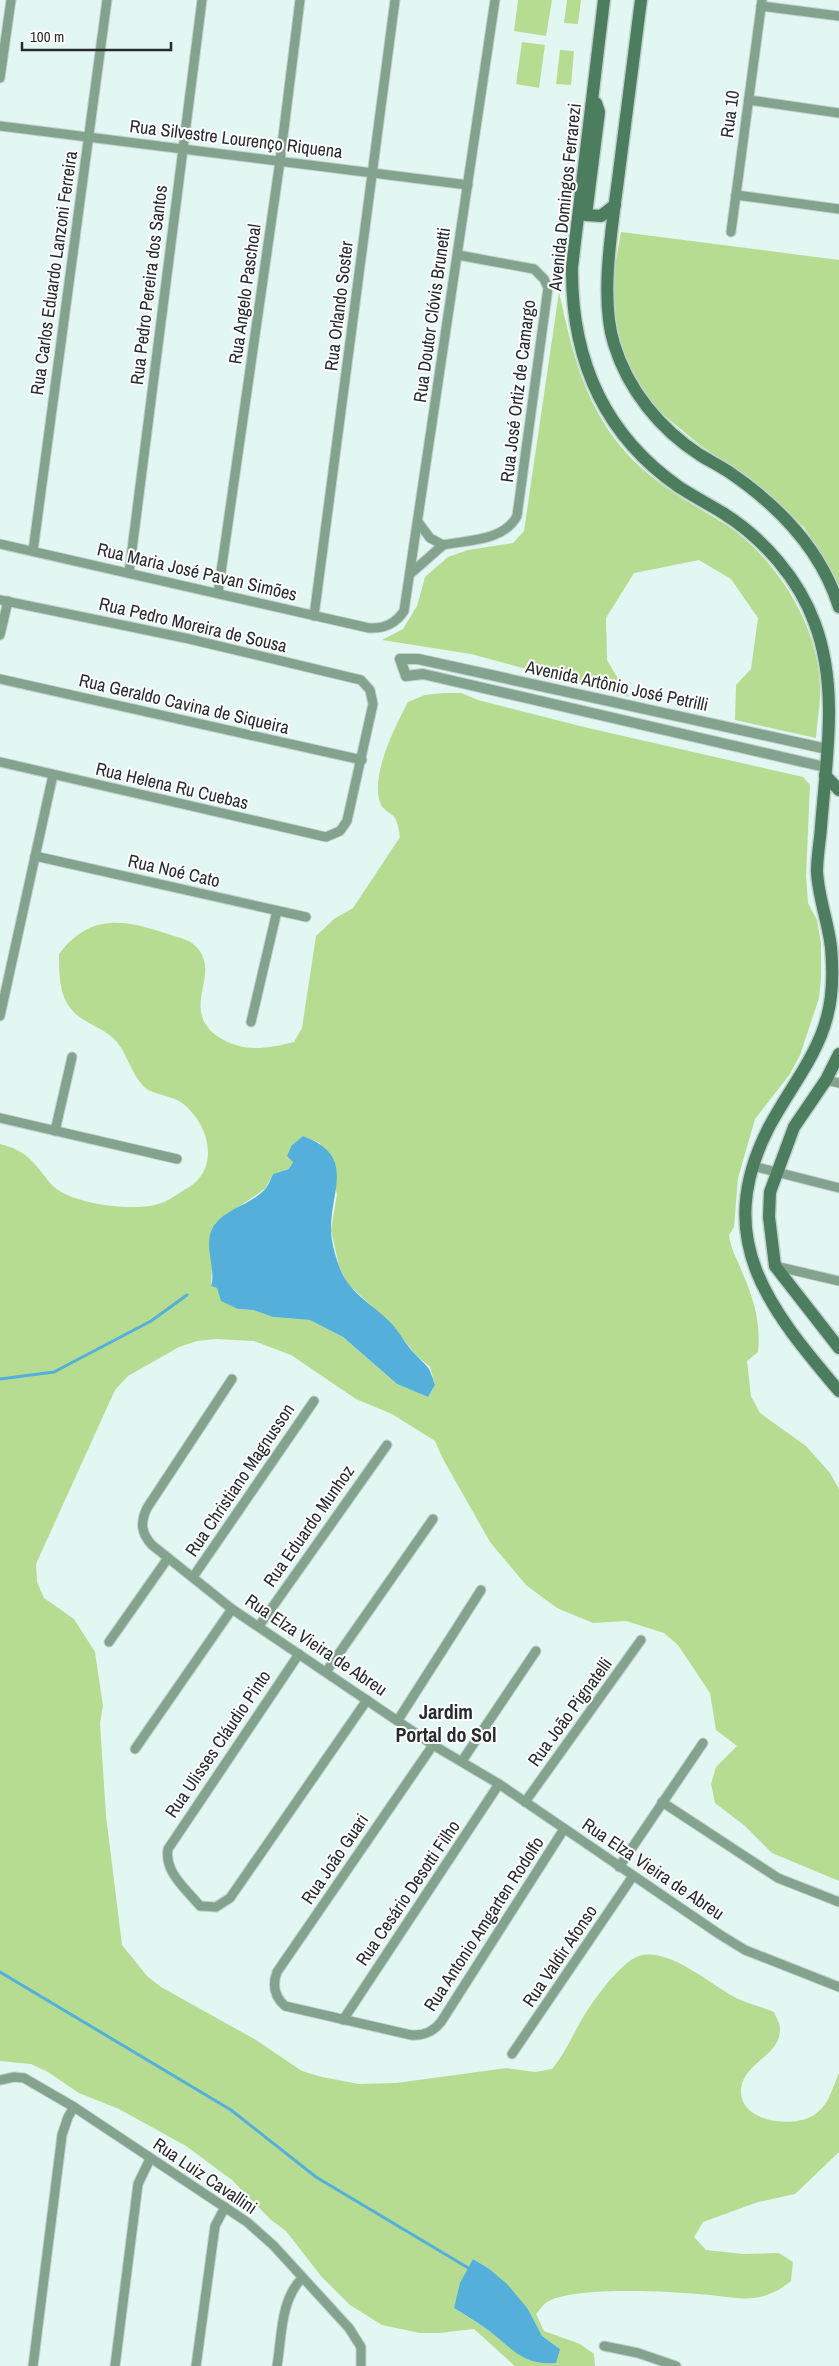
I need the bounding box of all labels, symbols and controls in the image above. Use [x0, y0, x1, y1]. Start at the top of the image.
scale bar [22, 20, 171, 52]
text: 100 m [30, 26, 64, 47]
street label: Rua 10 [714, 89, 745, 139]
street label: Avenida Domingos Ferrarezi [542, 102, 587, 293]
street label: Rua Silvestre Lourenço Riquena [128, 113, 344, 164]
street label: Rua Carlos Eduardo Lanzoni Ferreira [24, 149, 83, 397]
street label: Rua Pedro Pereira dos Santos [124, 184, 173, 386]
street label: Rua Angelo Paschoal [222, 222, 267, 366]
street label: Rua Doutor Clóvis Brunetti [407, 226, 456, 404]
street label: Rua Orlando Soster [318, 240, 359, 372]
street label: Rua José Ortiz de Camargo [494, 298, 541, 484]
street label: Rua Maria José Pavan Simões [95, 536, 299, 607]
street label: Rua Pedro Moreira de Sousa [97, 591, 289, 658]
street label: Avenida Artônio José Petrilli [523, 654, 711, 717]
street label: Rua Geraldo Cavina de Siqueira [77, 667, 292, 740]
street label: Rua Helena Ru Cuebas [93, 756, 251, 815]
street label: Rua Noé Cato [126, 848, 222, 893]
street label: Rua Christiano Magnusson [179, 1398, 300, 1561]
street label: Rua Eduardo Munhoz [257, 1460, 360, 1592]
street label: Rua Elza Vieira de Abreu [240, 1588, 392, 1701]
street label: Rua João Pignatelli [522, 1652, 618, 1771]
street label: Rua Ulisses Cláudio Pinto [159, 1665, 276, 1822]
district label: Jardim Portal do Sol [395, 1698, 497, 1748]
street label: Rua João Guari [295, 1809, 374, 1909]
street label: Rua Elza Vieira de Abreu [577, 1812, 729, 1925]
street label: Rua Cesário Desotti Filho [350, 1815, 466, 1970]
street label: Rua Antonio Amgarten Rodolfo [418, 1832, 549, 2016]
street label: Rua Valdir Afonso [516, 1900, 603, 2012]
street label: Rua Luiz Cavallini [148, 2132, 262, 2220]

